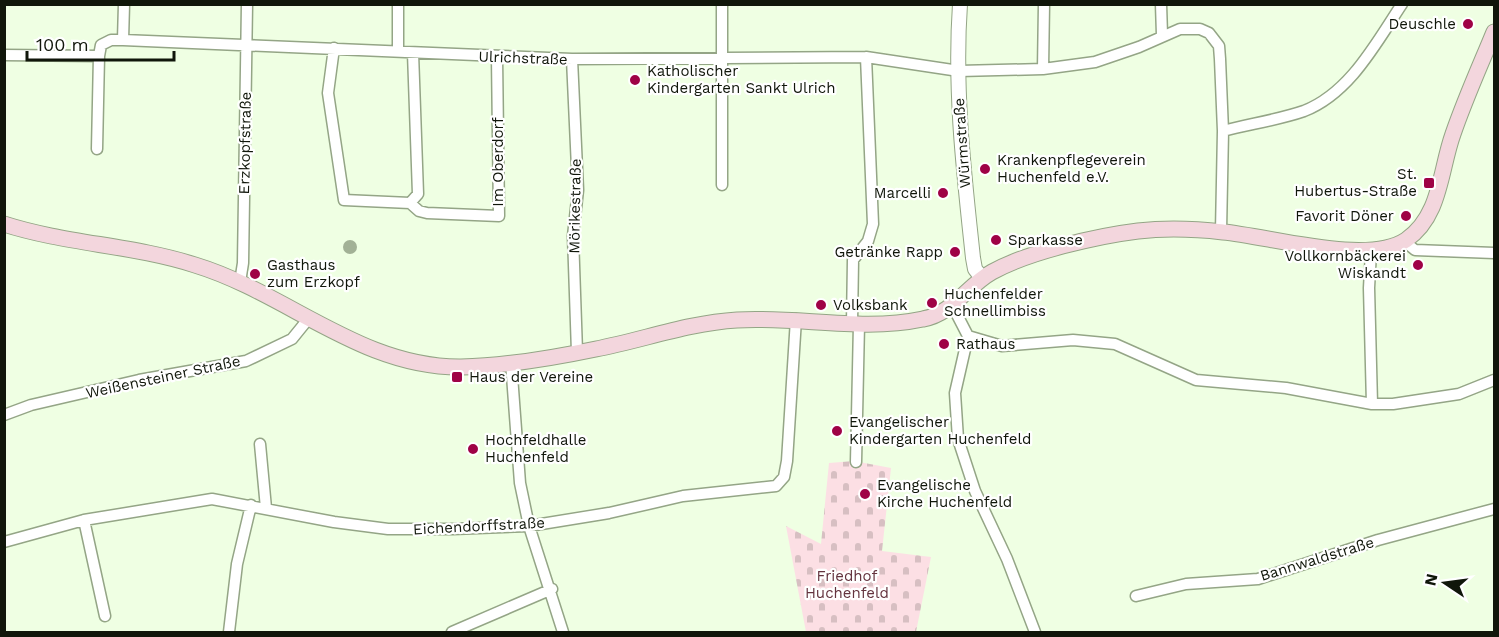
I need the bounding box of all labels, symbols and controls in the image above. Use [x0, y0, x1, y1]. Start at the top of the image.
place label: Deuschle [1388, 15, 1456, 33]
marker: Deuschle [1461, 17, 1475, 31]
scale bar [27, 24, 174, 62]
text: 100 m [36, 34, 89, 55]
street label: Ulrichstraße [478, 47, 568, 69]
place label: Katholischer Kindergarten Sankt Ulrich [647, 62, 835, 97]
marker: Katholischer Kindergarten Sankt Ulrich [628, 73, 642, 87]
street label: Erzkopfstraße [235, 92, 255, 194]
street label: Würmstraße [950, 97, 974, 189]
street label: Im Oberdorf [489, 117, 507, 207]
place label: Krankenpflegeverein Huchenfeld e.V. [997, 151, 1146, 186]
street label: Mörikestraße [565, 158, 585, 254]
marker: Krankenpflegeverein Huchenfeld e.V. [978, 162, 992, 176]
place label: St. Hubertus-Straße [1294, 165, 1417, 200]
marker: St. Hubertus-Straße [1422, 176, 1436, 190]
place label: Marcelli [874, 184, 931, 202]
marker: Marcelli [936, 186, 950, 200]
place label: Favorit Döner [1295, 207, 1394, 225]
marker: Favorit Döner [1399, 209, 1413, 223]
place label: Sparkasse [1008, 231, 1083, 249]
marker: Sparkasse [989, 233, 1003, 247]
place label: Getränke Rapp [834, 243, 943, 261]
marker: Getränke Rapp [948, 245, 962, 259]
place label: Vollkornbäckerei Wiskandt [1284, 247, 1407, 282]
place label: Gasthaus zum Erzkopf [267, 256, 360, 291]
marker: Vollkornbäckerei Wiskandt [1411, 258, 1425, 272]
marker: Gasthaus zum Erzkopf [248, 267, 262, 281]
place label: Huchenfelder Schnellimbiss [944, 285, 1046, 320]
place label: Volksbank [833, 296, 908, 314]
marker: Huchenfelder Schnellimbiss [925, 296, 939, 310]
marker: Volksbank [814, 298, 828, 312]
place label: Rathaus [956, 335, 1015, 353]
marker: Rathaus [937, 337, 951, 351]
street label: Weißensteiner Straße [84, 352, 242, 402]
place label: Haus der Vereine [469, 368, 593, 386]
marker: Haus der Vereine [450, 370, 464, 384]
place label: Evangelischer Kindergarten Huchenfeld [849, 413, 1031, 448]
marker: Evangelischer Kindergarten Huchenfeld [830, 424, 844, 438]
place label: Hochfeldhalle Huchenfeld [485, 431, 586, 466]
marker: Hochfeldhalle Huchenfeld [466, 442, 480, 456]
place label: Evangelische Kirche Huchenfeld [877, 476, 1012, 511]
marker: Evangelische Kirche Huchenfeld [858, 487, 872, 501]
street label: Eichendorffstraße [413, 514, 545, 538]
street label: Bannwaldstraße [1258, 533, 1376, 585]
north arrow [1415, 553, 1475, 613]
park label: Friedhof Huchenfeld [805, 567, 889, 602]
text: N [1420, 572, 1441, 588]

